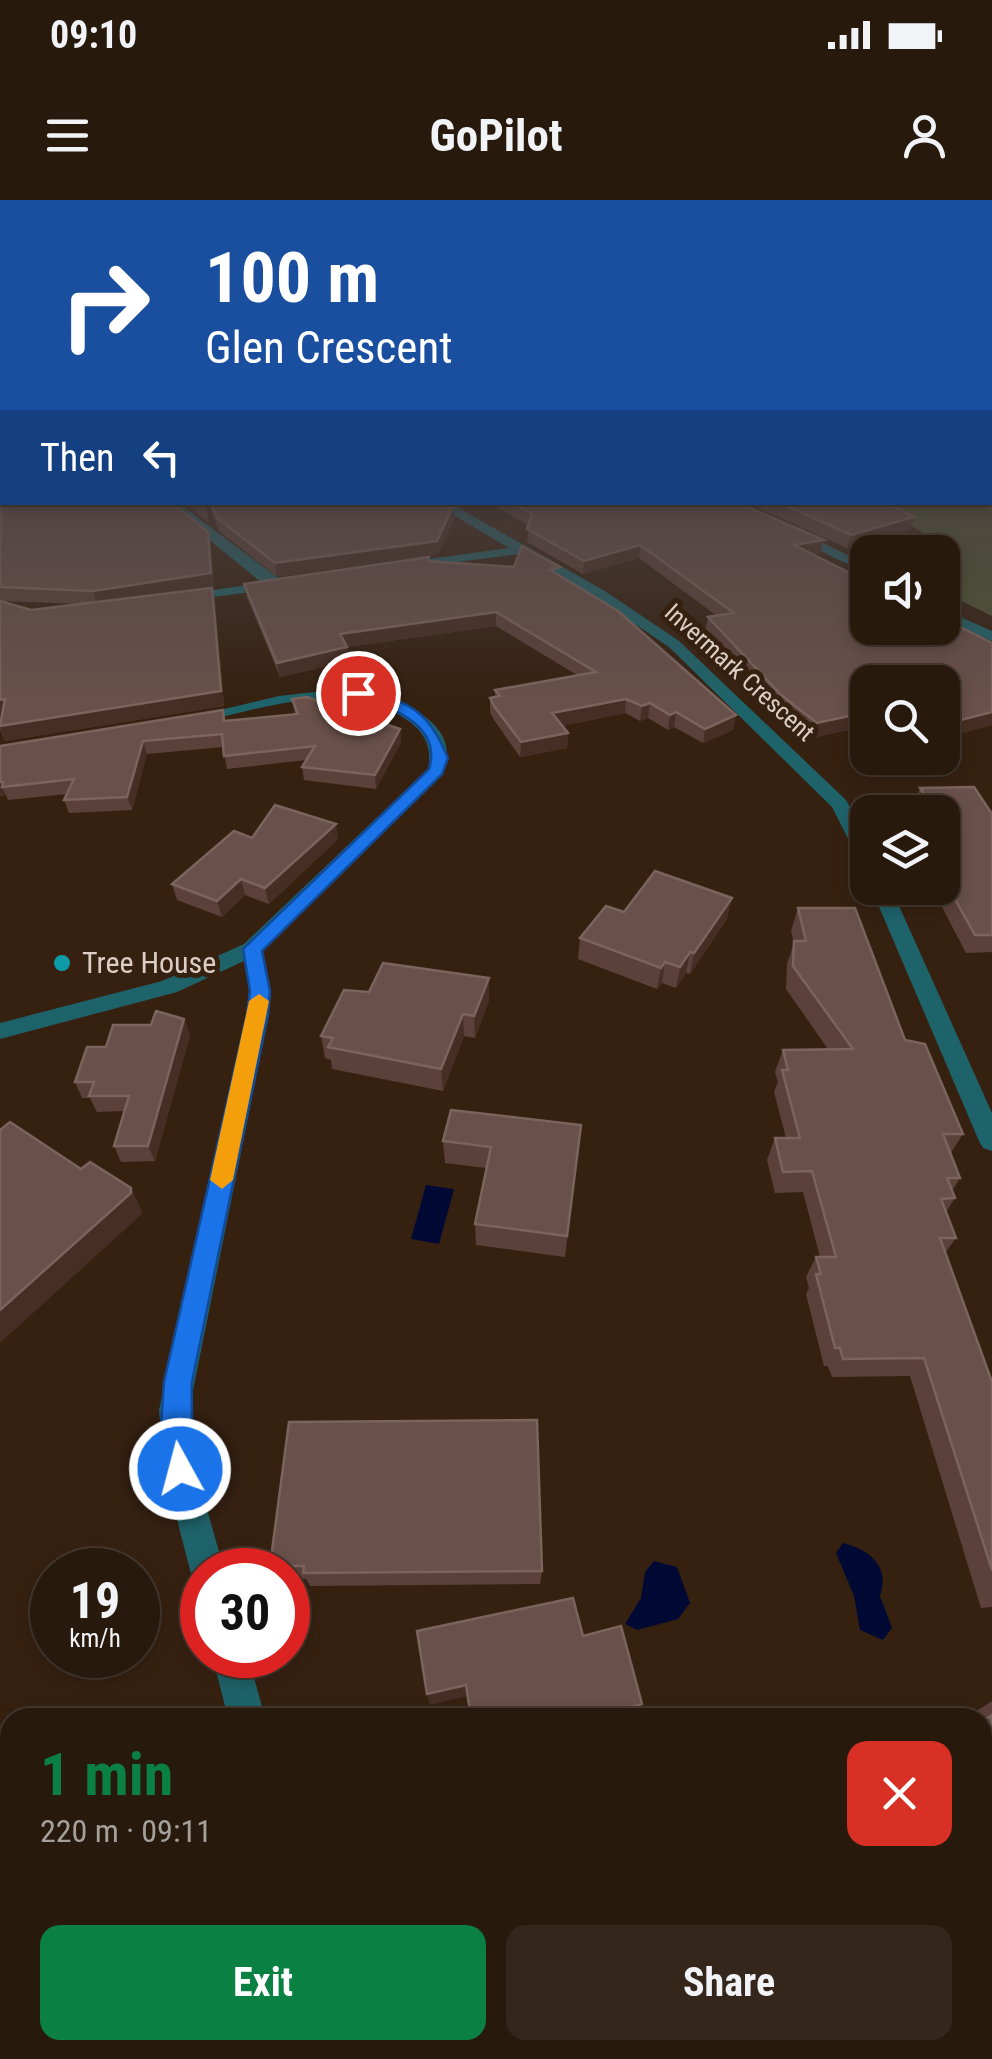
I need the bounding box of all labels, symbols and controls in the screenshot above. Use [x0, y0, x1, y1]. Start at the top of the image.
text: 09:10 [50, 13, 137, 57]
icon: menu [40, 108, 95, 163]
icon: person [897, 108, 952, 163]
text: GoPilot [429, 109, 563, 162]
text: 100 m [205, 237, 379, 319]
icon: right [40, 240, 170, 370]
text: Glen Crescent [205, 321, 453, 374]
icon: left [134, 430, 189, 485]
text: Then [40, 436, 114, 480]
map controls [850, 535, 960, 905]
button: sound [850, 535, 960, 645]
street label: Invermark Crescent [659, 598, 820, 747]
pin [316, 651, 401, 736]
button: search [850, 665, 960, 775]
icon: arrive [331, 666, 386, 721]
button: layers [850, 795, 960, 905]
place label: Tree House [82, 945, 216, 980]
marker: Tree House [51, 952, 73, 974]
position arrow [128, 1417, 232, 1521]
speed limit sign: 30 [180, 1548, 310, 1678]
text: 19 [70, 1572, 120, 1630]
text: km/h [69, 1624, 121, 1653]
text: 1 min [40, 1739, 173, 1810]
button: close [847, 1741, 952, 1846]
text: 220 m · 09:11 [40, 1812, 212, 1850]
button: Exit [40, 1925, 486, 2040]
button: Share [506, 1925, 952, 2040]

